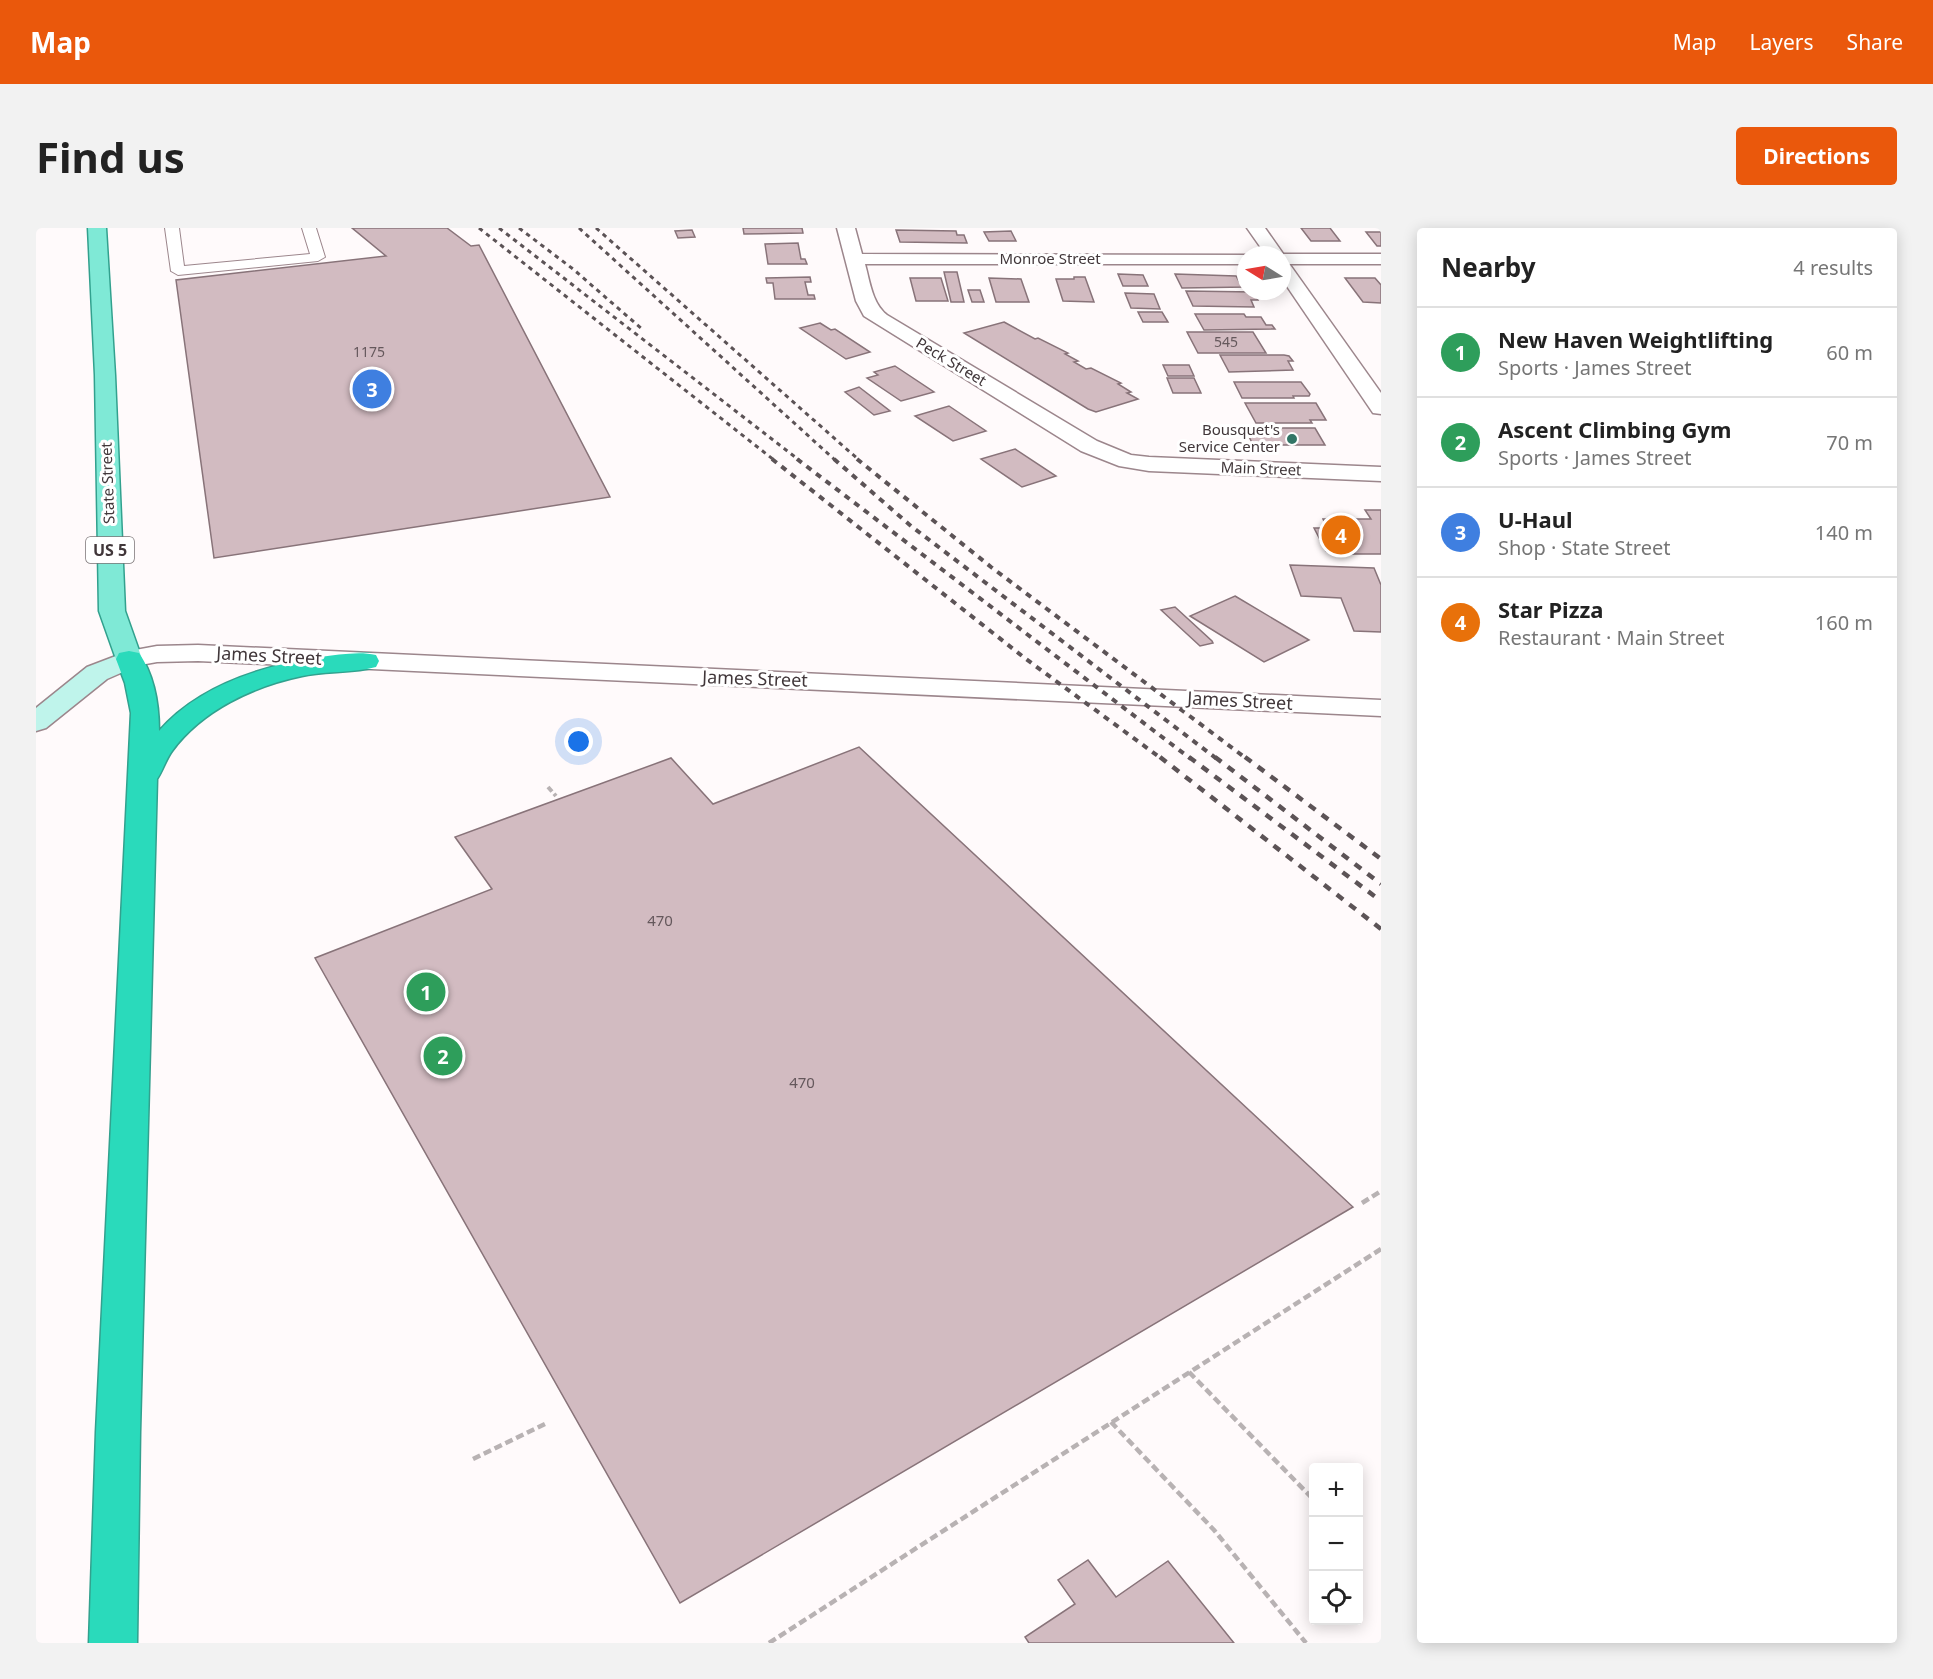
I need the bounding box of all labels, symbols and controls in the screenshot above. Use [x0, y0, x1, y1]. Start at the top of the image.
text: Map [30, 23, 91, 61]
text: Map [1673, 28, 1717, 56]
text: Layers [1750, 28, 1814, 56]
text: Share [1847, 28, 1903, 56]
button: Directions [1736, 127, 1897, 185]
text: Find us [36, 128, 185, 185]
north arrow [1237, 246, 1291, 300]
street label: Monroe Street [999, 248, 1101, 268]
text: Nearby [1441, 249, 1536, 285]
text: 4 results [1793, 254, 1873, 281]
text: New Haven Weightlifting [1498, 324, 1773, 354]
street label: Peck Street [913, 332, 991, 390]
house number: 545 [1214, 332, 1238, 351]
text: 1 [1455, 339, 1466, 366]
text: 60 m [1826, 339, 1873, 366]
house number: 1175 [353, 342, 385, 361]
text: Sports · James Street [1498, 354, 1691, 381]
pin: 3 [352, 366, 392, 412]
text: Ascent Climbing Gym [1498, 414, 1731, 444]
place label: Bousquet's Service Center [1179, 419, 1280, 456]
text: 2 [1455, 429, 1466, 456]
text: 70 m [1826, 429, 1873, 456]
marker: Bousquet's Service Center [1285, 432, 1299, 446]
street label: State Street [96, 441, 118, 524]
text: Sports · James Street [1498, 444, 1691, 471]
street label: Main Street [1220, 457, 1302, 479]
text: U-Haul [1498, 504, 1573, 534]
pin: 4 [1322, 512, 1360, 558]
text: 3 [1455, 519, 1466, 546]
text: 140 m [1815, 519, 1873, 546]
text: Shop · State Street [1498, 534, 1670, 561]
road number: US 5 [86, 537, 134, 563]
text: Star Pizza [1498, 594, 1604, 624]
text: 4 [1455, 609, 1466, 636]
text: 160 m [1815, 609, 1873, 636]
text: Restaurant · Main Street [1498, 624, 1724, 651]
street label: James Street [214, 640, 323, 670]
street label: James Street [700, 664, 809, 692]
street label: James Street [1185, 685, 1294, 715]
your location [564, 727, 593, 756]
house number: 470 [647, 910, 673, 930]
pin: 1 [406, 970, 446, 1014]
pin: 2 [424, 1034, 462, 1078]
house number: 470 [789, 1072, 815, 1092]
map controls [1309, 1463, 1363, 1625]
button: + [1309, 1463, 1363, 1517]
button: − [1309, 1517, 1363, 1571]
button: locate [1309, 1571, 1363, 1625]

